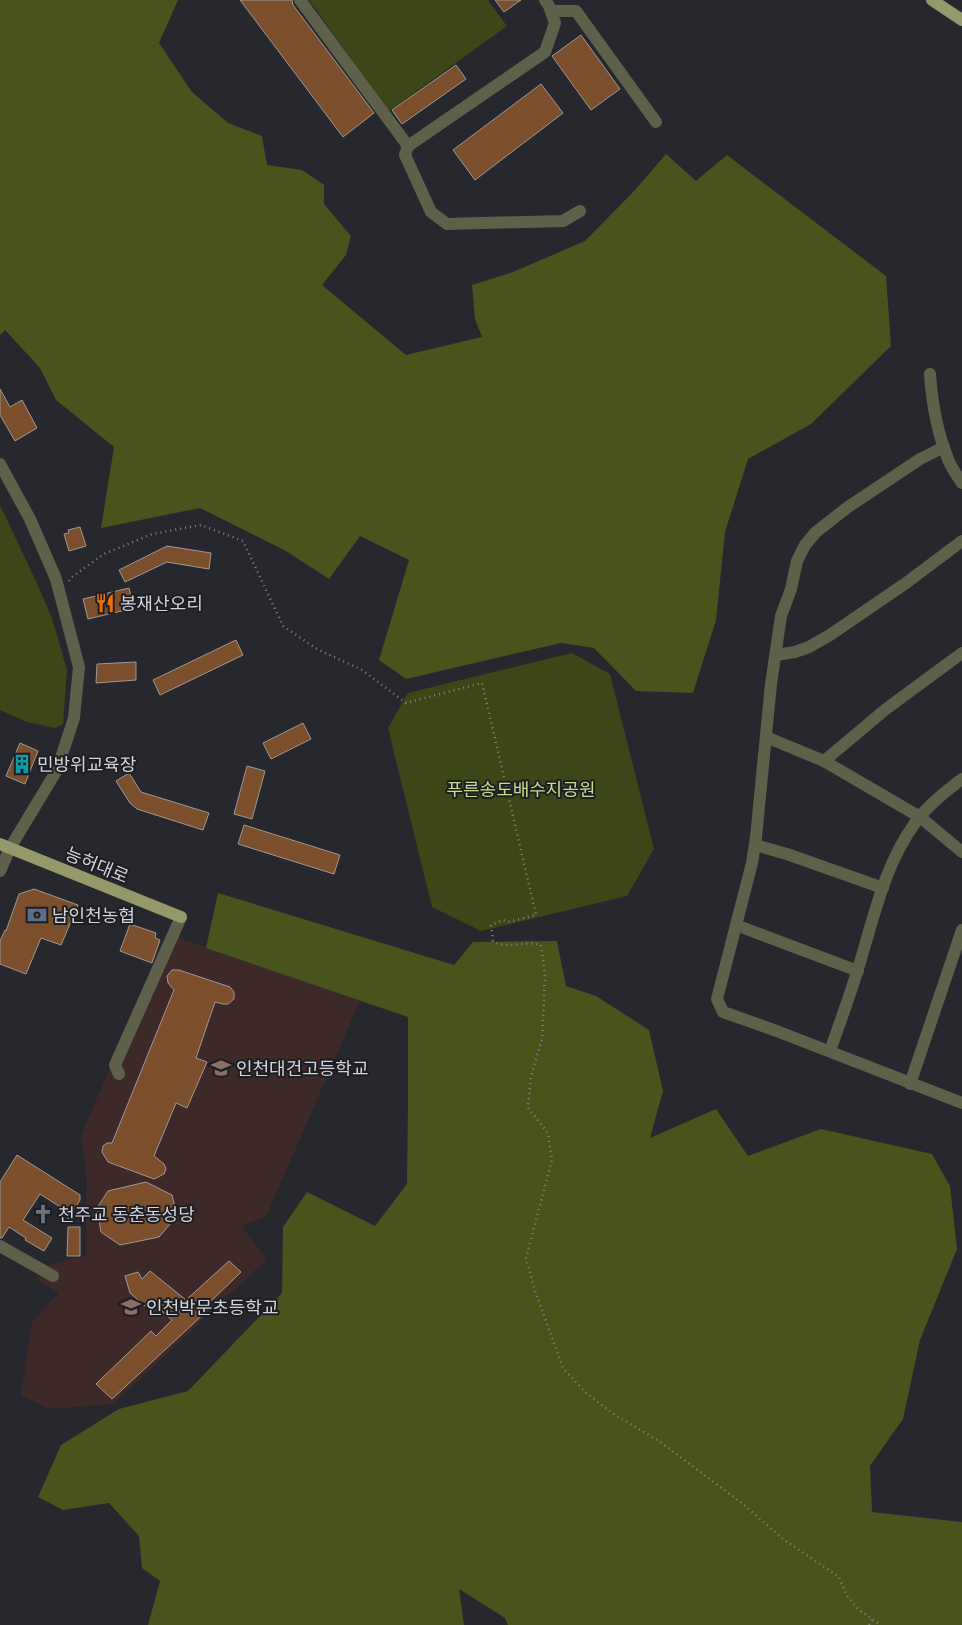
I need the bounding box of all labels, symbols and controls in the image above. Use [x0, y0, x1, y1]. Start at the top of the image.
restaurant icon: 봉재산오리 [94, 592, 116, 614]
place label: 봉재산오리 [120, 592, 203, 615]
building icon: 민방위교육장 [11, 753, 33, 775]
place label: 민방위교육장 [37, 753, 136, 776]
park label: 푸른송도배수지공원 [446, 778, 596, 801]
street label: 능허대로 [62, 842, 132, 888]
bank icon: 남인천농협 [26, 904, 48, 926]
place label: 남인천농협 [52, 904, 135, 927]
school or university icon: 인천대건고등학교 [210, 1057, 232, 1079]
place label: 인천대건고등학교 [236, 1057, 368, 1080]
church icon: 천주교 동춘동성당 [32, 1203, 54, 1225]
place label: 천주교 동춘동성당 [58, 1203, 195, 1226]
school or university icon: 인천박문초등학교 [120, 1296, 142, 1318]
place label: 인천박문초등학교 [146, 1296, 278, 1319]

